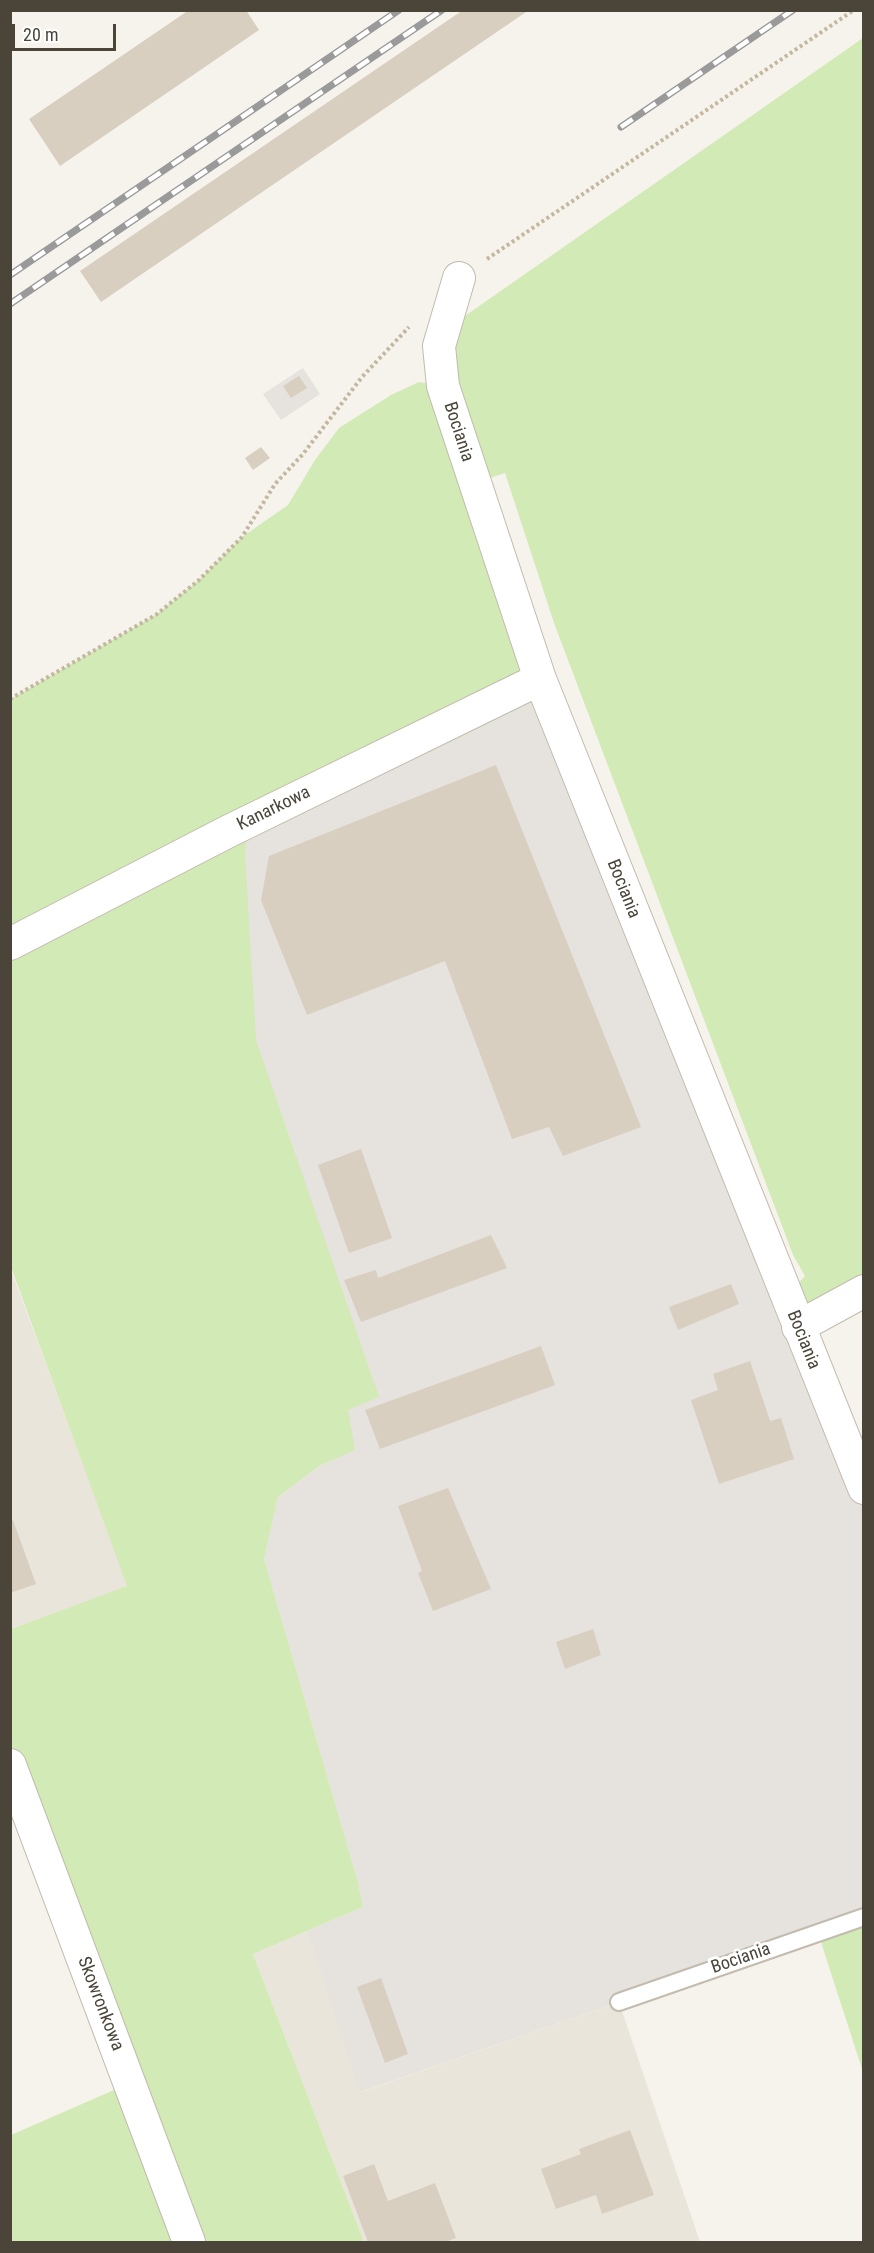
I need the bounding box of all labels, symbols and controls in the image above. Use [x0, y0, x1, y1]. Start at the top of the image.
scale bar [15, 12, 118, 50]
text: 20 m [23, 24, 58, 45]
street label: Bociania [438, 399, 478, 465]
street label: Kanarkowa [234, 782, 314, 836]
street label: Bociania [601, 856, 645, 922]
street label: Bociania [781, 1307, 825, 1373]
street label: Bociania [708, 1939, 774, 1979]
street label: Skowronkowa [72, 1954, 128, 2054]

